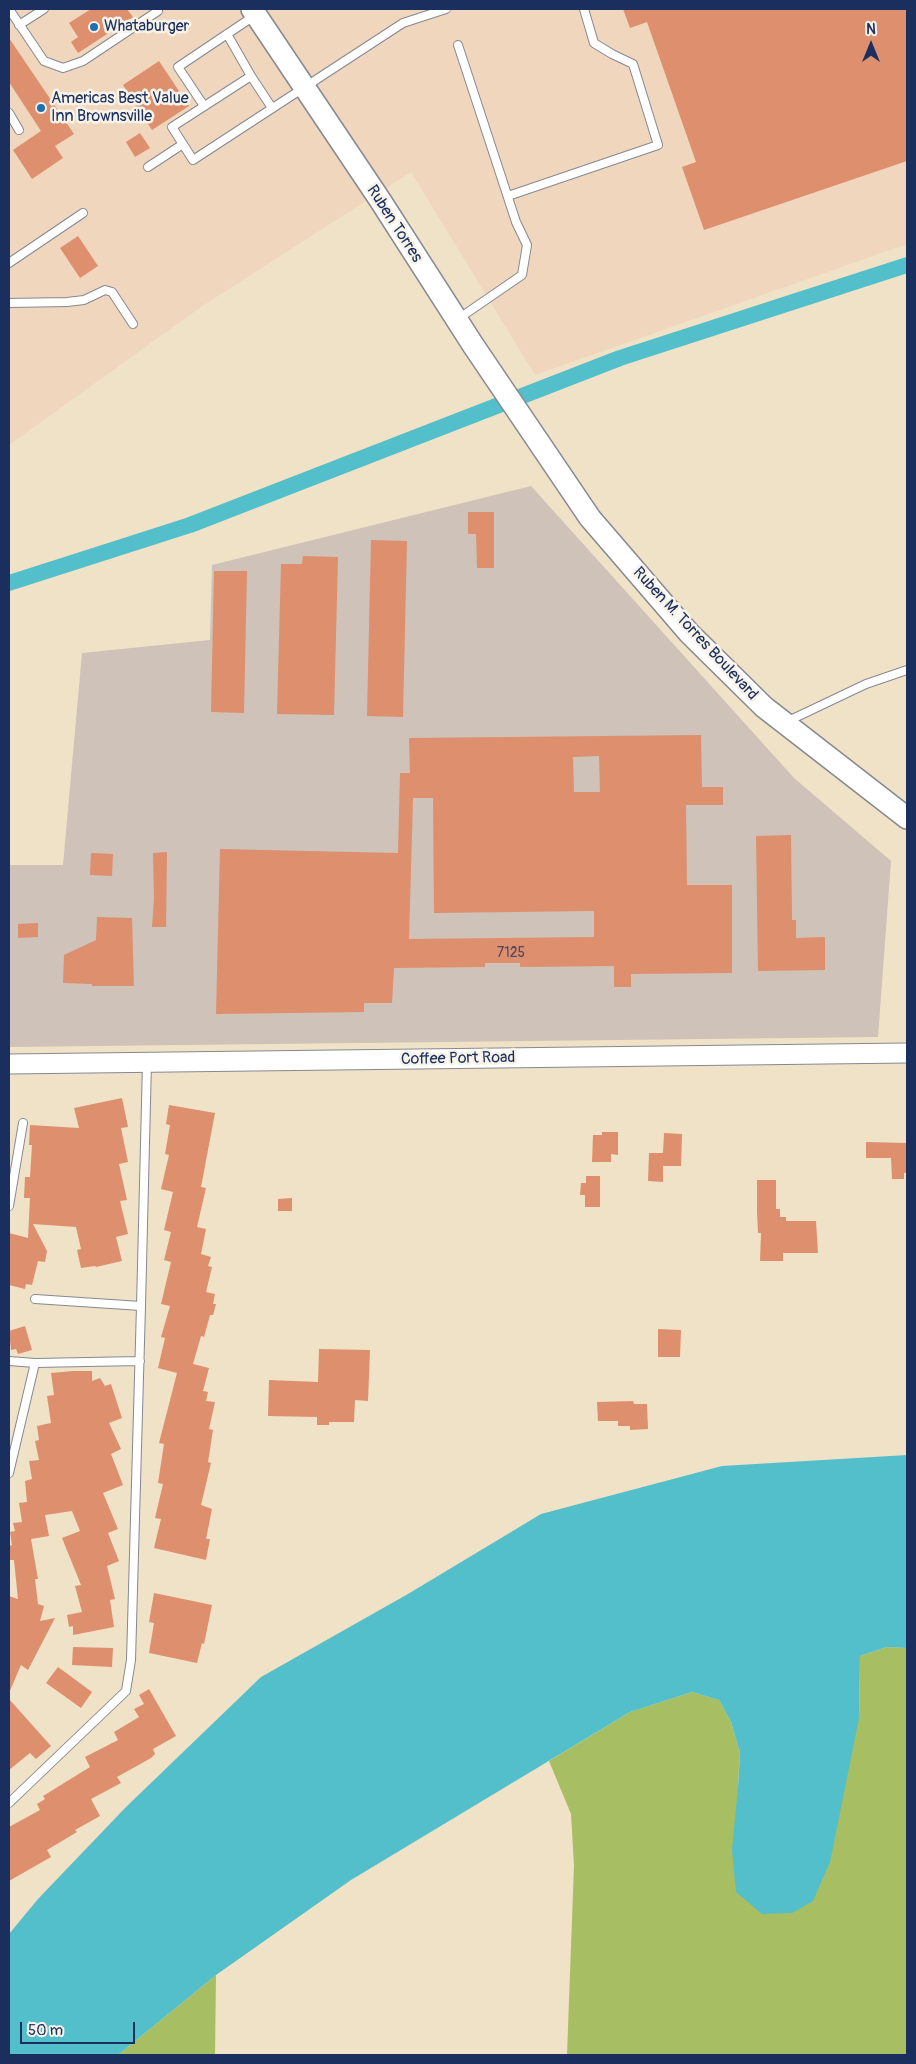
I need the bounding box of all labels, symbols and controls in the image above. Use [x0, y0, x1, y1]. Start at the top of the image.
place label: Whataburger [104, 17, 189, 37]
north arrow [846, 20, 896, 70]
marker: Whataburger [88, 21, 100, 33]
text: N [866, 21, 876, 38]
place label: Americas Best Value Inn Brownsville [51, 89, 189, 127]
marker: Americas Best Value Inn Brownsville [35, 102, 47, 114]
street label: Ruben Torres [362, 182, 426, 266]
street label: Ruben M. Torres Boulevard [628, 563, 762, 705]
house number: 7125 [497, 945, 525, 961]
street label: Coffee Port Road [401, 1048, 515, 1070]
scale bar [22, 2012, 138, 2044]
text: 50 m [28, 2021, 63, 2040]

